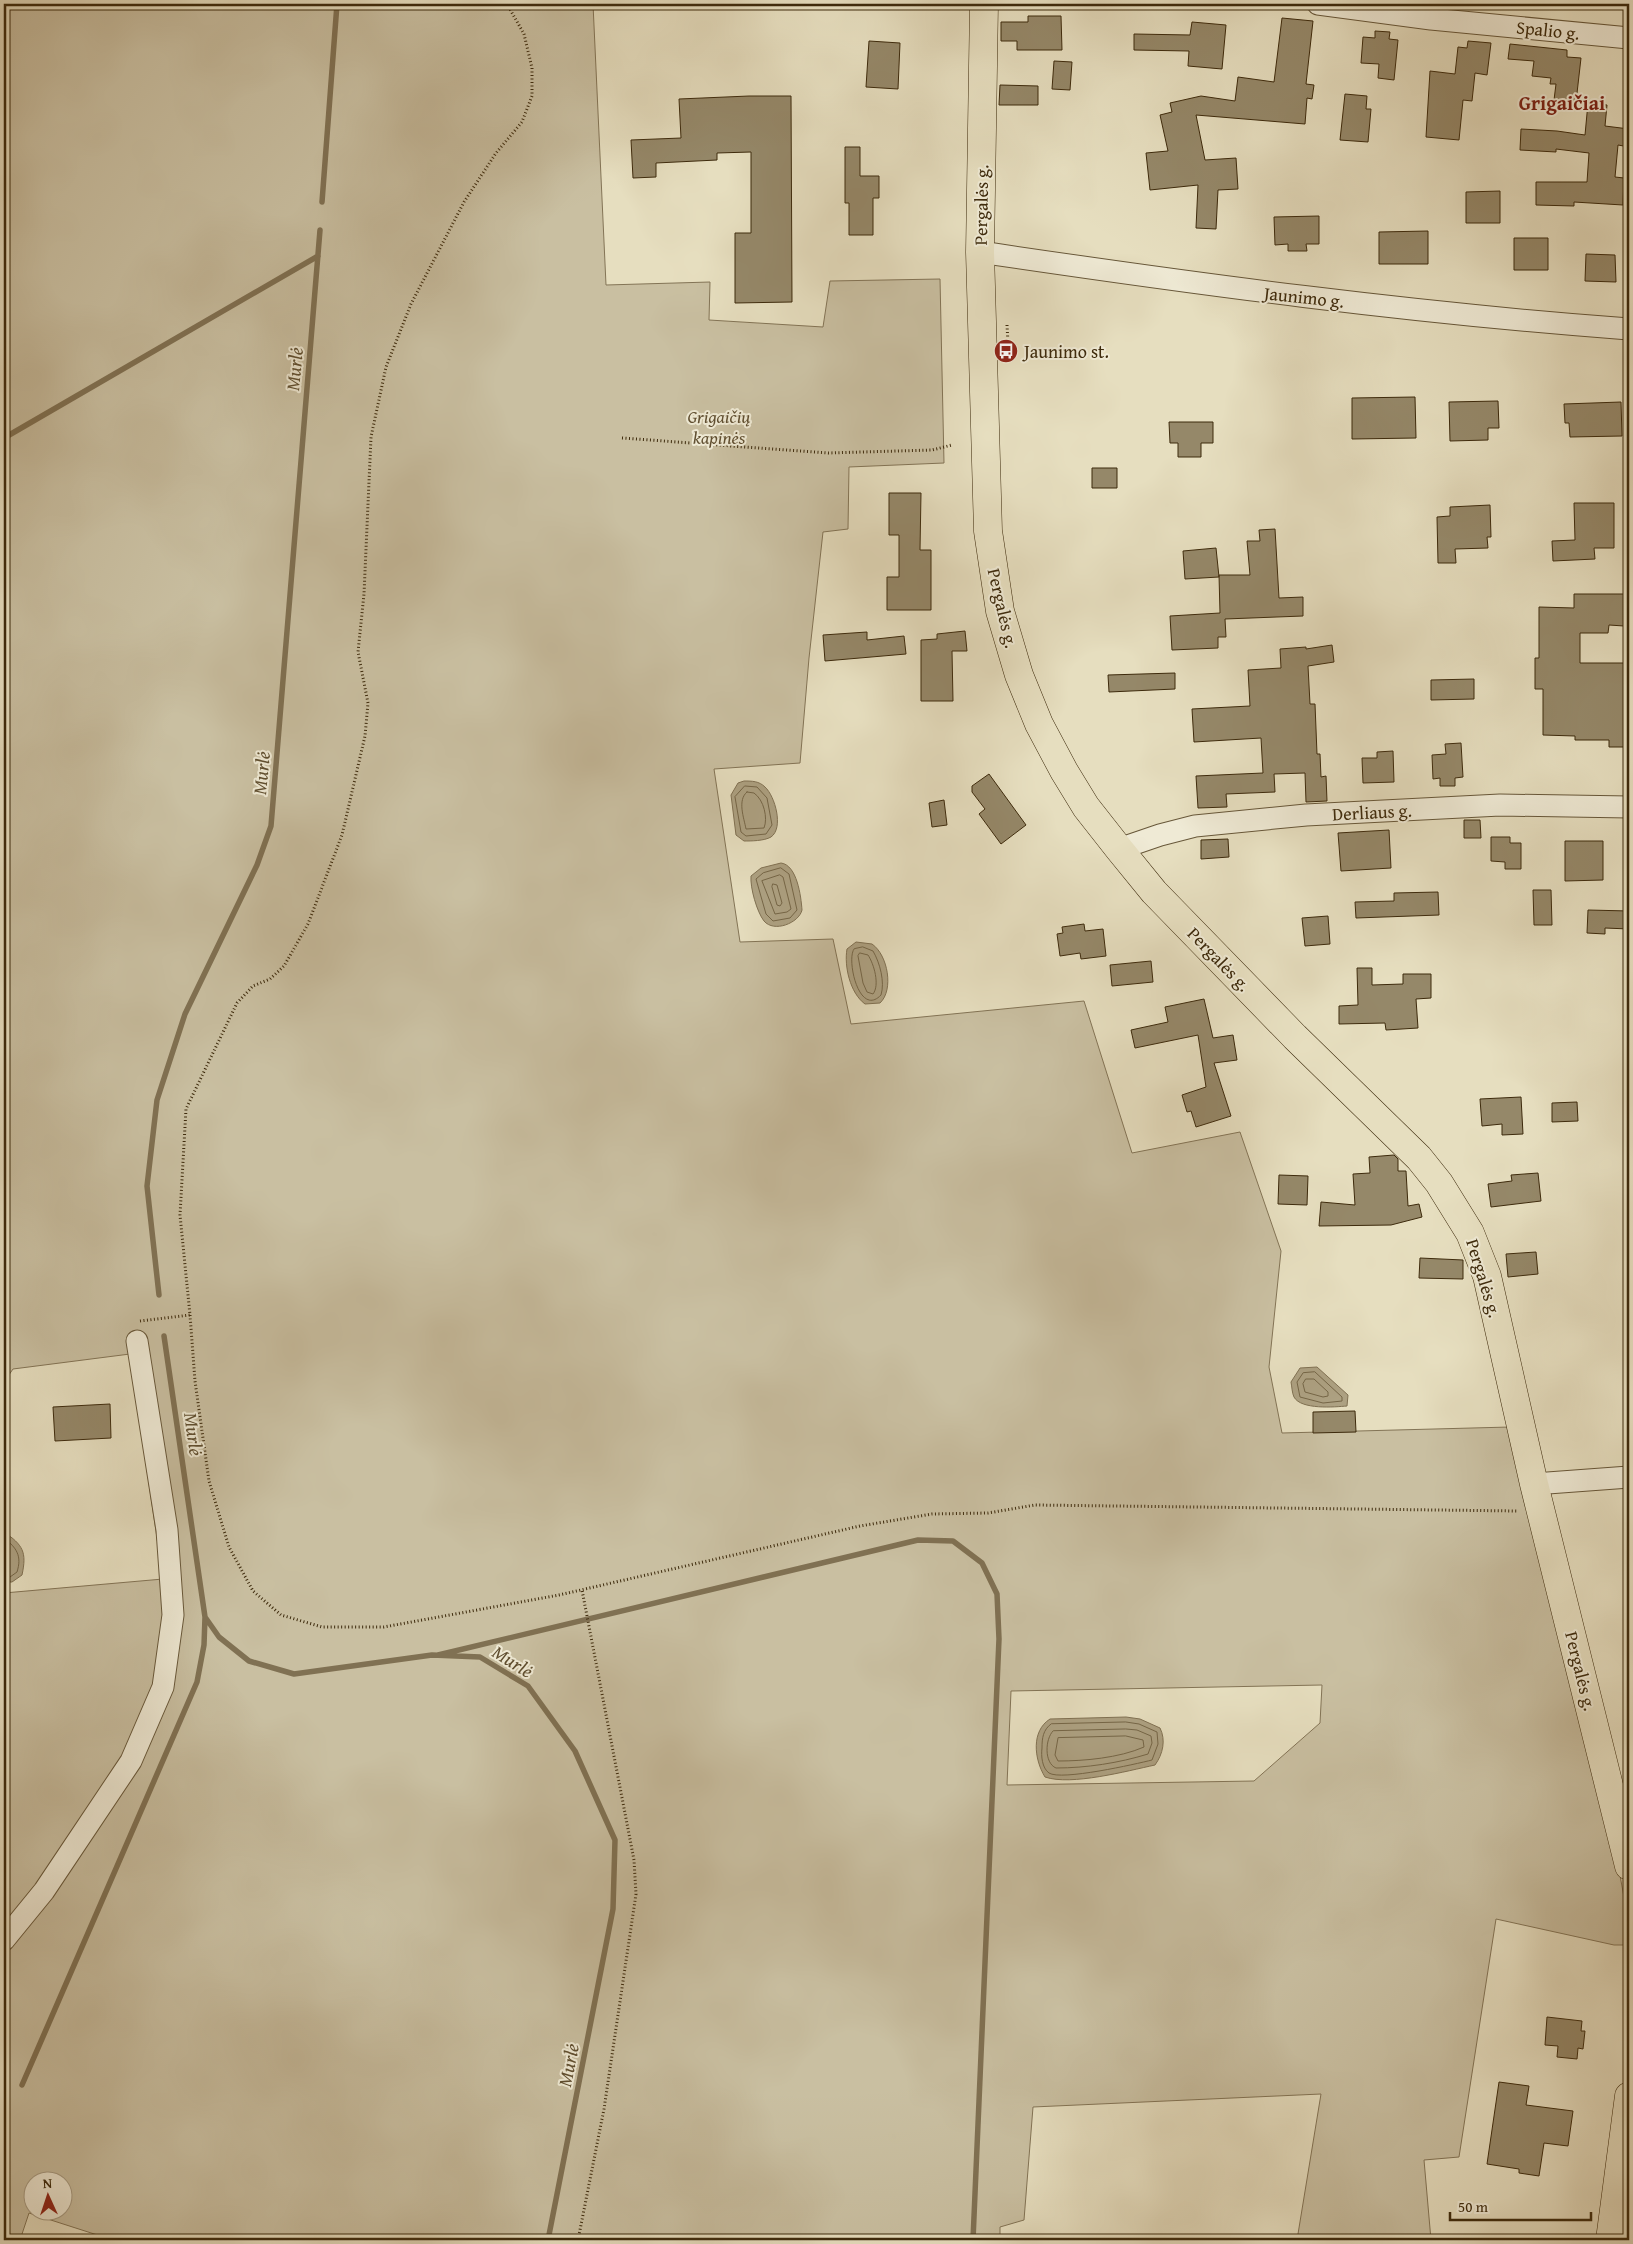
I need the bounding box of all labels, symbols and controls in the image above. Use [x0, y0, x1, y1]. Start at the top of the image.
street label: Spalio g. [1515, 13, 1581, 47]
district label: Grigaičiai [1519, 88, 1605, 117]
street label: Pergalės g. [967, 164, 995, 246]
street label: Jaunimo g. [1261, 279, 1345, 315]
bus stop icon: Jaunimo st. [993, 338, 1019, 364]
place label: Jaunimo st. [1022, 338, 1109, 365]
water label: Murlė [278, 346, 310, 392]
park label: Grigaičių kapinės [688, 403, 751, 451]
street label: Pergalės g. [981, 566, 1025, 650]
water label: Murlė [245, 750, 277, 796]
street label: Derliaus g. [1332, 796, 1412, 828]
street label: Pergalės g. [1181, 921, 1257, 997]
street label: Pergalės g. [1459, 1235, 1509, 1321]
water label: Murlė [177, 1411, 211, 1458]
street label: Pergalės g. [1558, 1628, 1604, 1714]
water label: Murlė [487, 1638, 539, 1685]
water label: Murlė [550, 2041, 586, 2089]
north arrow [22, 2172, 72, 2222]
text: N [42, 2173, 53, 2193]
scale bar [1450, 2189, 1592, 2221]
text: 50 m [1458, 2196, 1489, 2217]

